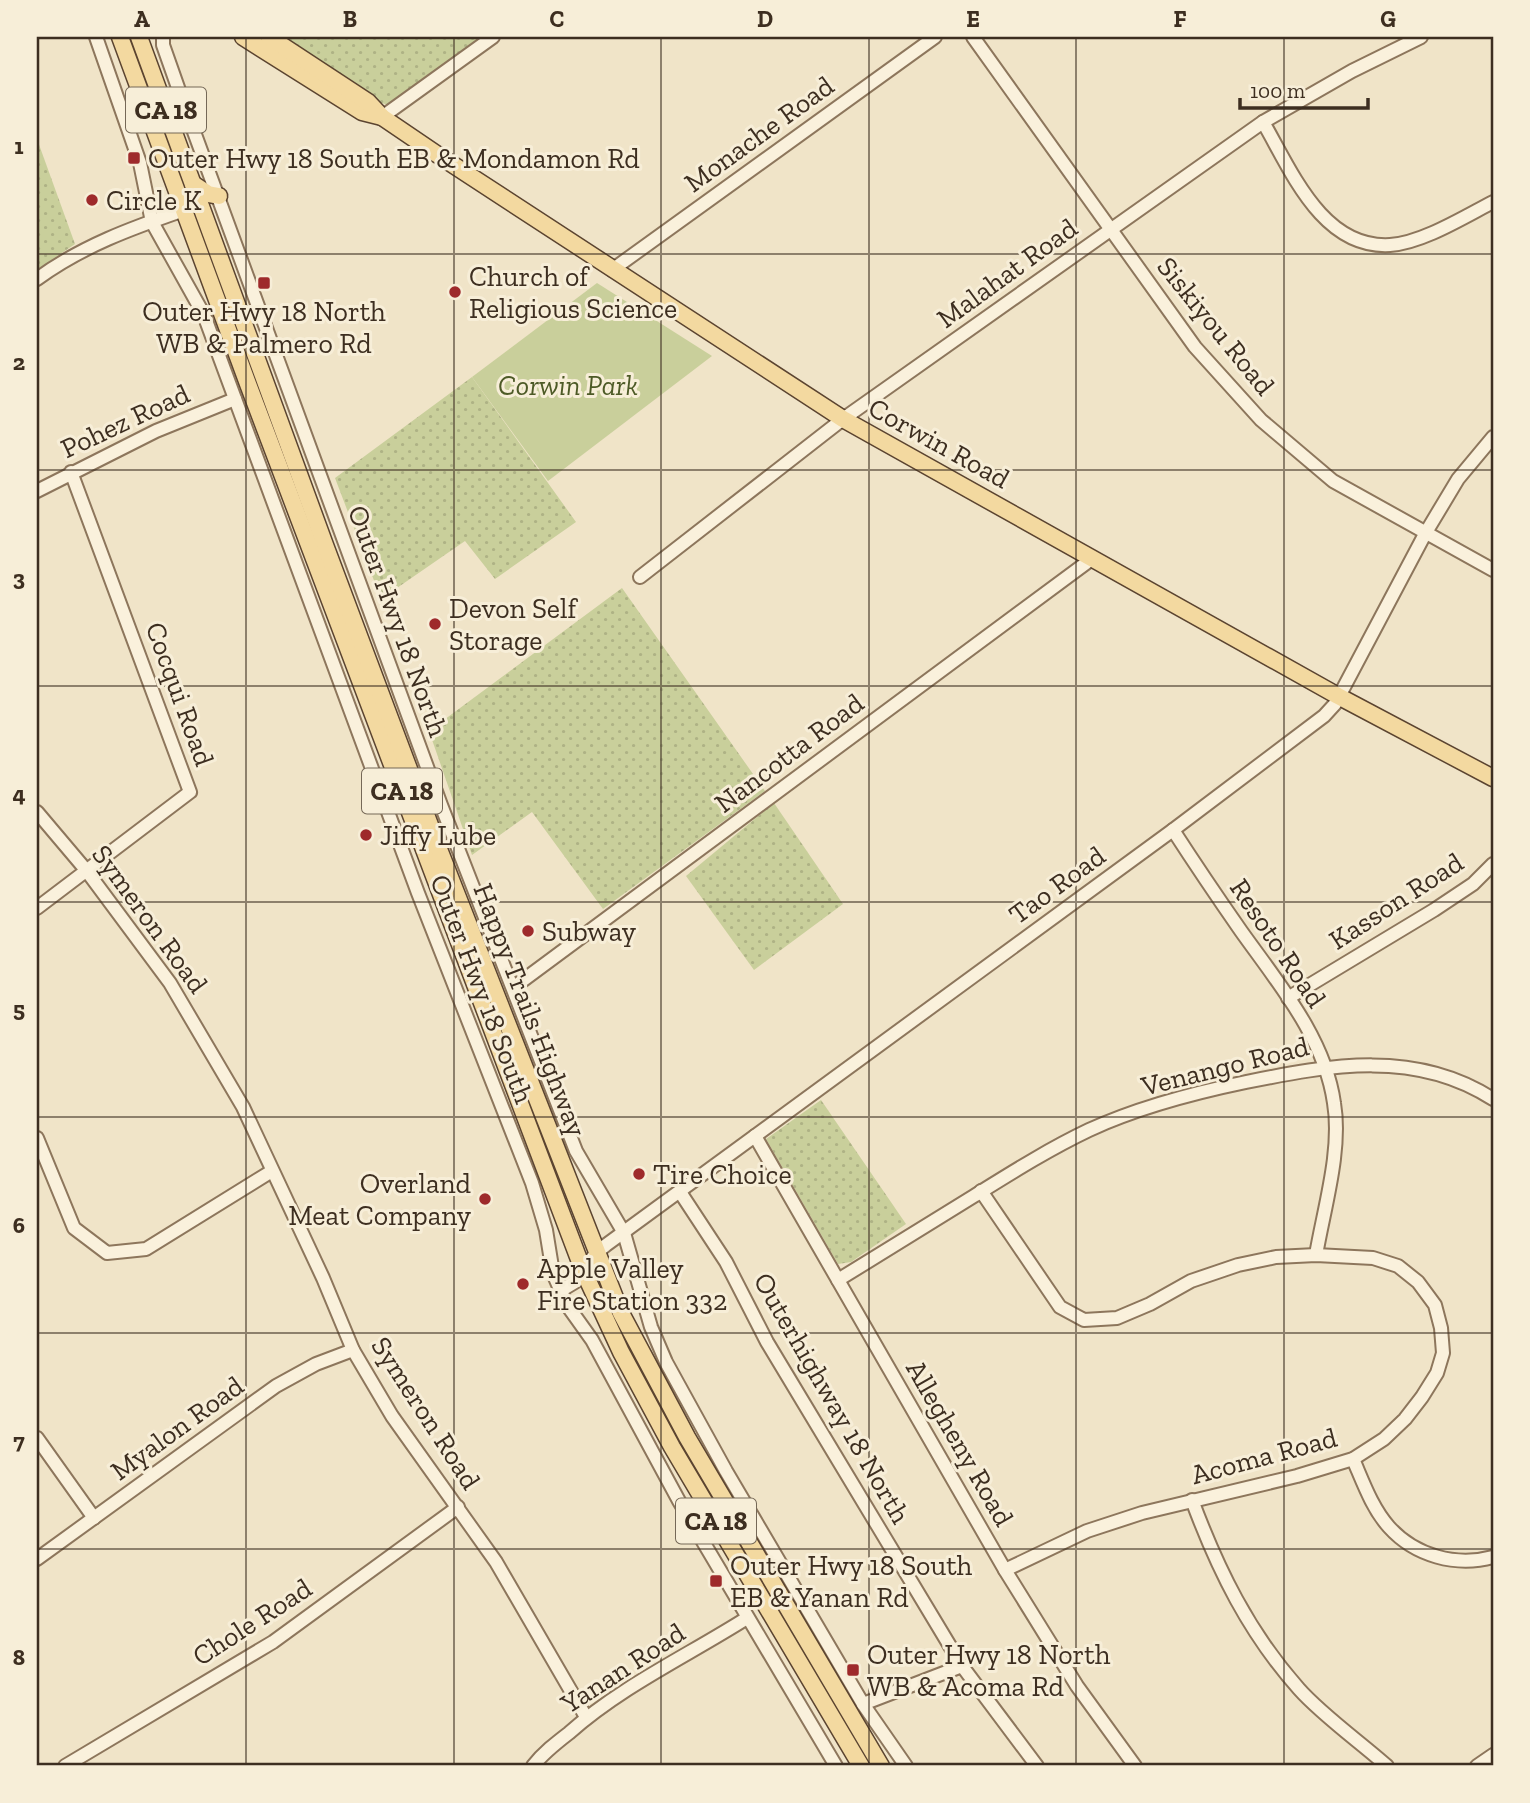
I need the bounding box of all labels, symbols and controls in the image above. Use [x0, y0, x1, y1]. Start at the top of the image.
text: A [134, 5, 150, 33]
text: B [343, 5, 357, 33]
text: C [550, 5, 564, 33]
text: D [757, 5, 773, 33]
text: E [966, 5, 980, 33]
text: F [1173, 5, 1187, 33]
text: G [1380, 5, 1396, 33]
scale bar [1240, 66, 1367, 110]
street label: Monache Road [678, 69, 840, 199]
text: 100 m [1250, 78, 1305, 103]
road number: CA 18 [126, 88, 206, 132]
text: 1 [14, 132, 24, 160]
place label: Outer Hwy 18 South EB & Mondamon Rd [148, 142, 640, 175]
marker: Outer Hwy 18 South EB & Mondamon Rd [126, 150, 142, 166]
place label: Circle K [106, 184, 202, 217]
marker: Circle K [84, 192, 100, 208]
street label: Malahat Road [931, 211, 1083, 335]
street label: Siskiyou Road [1150, 250, 1282, 402]
place label: Church of Religious Science [469, 260, 677, 325]
marker: Outer Hwy 18 North WB & Palmero Rd [256, 275, 272, 291]
marker: Church of Religious Science [447, 284, 463, 300]
place label: Outer Hwy 18 North WB & Palmero Rd [142, 295, 386, 360]
text: 2 [13, 348, 25, 376]
park label: Corwin Park [498, 369, 638, 402]
street label: Pohez Road [55, 377, 195, 465]
street label: Corwin Road [863, 391, 1015, 495]
street label: Outer Hwy 18 North [341, 501, 455, 741]
text: 3 [13, 564, 25, 592]
place label: Devon Self Storage [449, 592, 578, 657]
marker: Devon Self Storage [427, 616, 443, 632]
street label: Cocqui Road [139, 618, 221, 770]
street label: Nancotta Road [708, 686, 870, 820]
road number: CA 18 [362, 768, 442, 814]
text: 4 [12, 780, 26, 808]
place label: Jiffy Lube [380, 819, 496, 852]
marker: Jiffy Lube [358, 827, 374, 843]
street label: Symeron Road [85, 838, 215, 1000]
street label: Tao Road [1002, 839, 1112, 931]
street label: Kasson Road [1323, 845, 1469, 957]
street label: Outer Hwy 18 South [423, 870, 541, 1108]
street label: Resoto Road [1223, 872, 1333, 1014]
street label: Happy Trails Highway [466, 879, 594, 1142]
place label: Subway [542, 915, 637, 948]
marker: Subway [520, 923, 536, 939]
text: 5 [13, 995, 25, 1023]
street label: Venango Road [1137, 1029, 1312, 1103]
place label: Tire Choice [653, 1158, 792, 1191]
marker: Tire Choice [631, 1166, 647, 1182]
place label: Overland Meat Company [288, 1167, 472, 1232]
marker: Overland Meat Company [477, 1191, 493, 1207]
text: 6 [13, 1211, 25, 1239]
place label: Apple Valley Fire Station 332 [537, 1252, 727, 1317]
street label: Outerhighway 18 North [747, 1267, 917, 1530]
marker: Apple Valley Fire Station 332 [515, 1276, 531, 1292]
street label: Symeron Road [364, 1331, 488, 1495]
street label: Allegheny Road [899, 1354, 1021, 1532]
street label: Myalon Road [104, 1369, 250, 1487]
street label: Acoma Road [1188, 1421, 1340, 1491]
text: 7 [13, 1427, 25, 1455]
road number: CA 18 [676, 1498, 756, 1544]
place label: Outer Hwy 18 South EB & Yanan Rd [730, 1549, 973, 1614]
street label: Chole Road [186, 1571, 318, 1673]
marker: Outer Hwy 18 South EB & Yanan Rd [708, 1573, 724, 1589]
street label: Yanan Road [554, 1616, 691, 1721]
place label: Outer Hwy 18 North WB & Acoma Rd [867, 1638, 1111, 1703]
text: 8 [13, 1643, 25, 1671]
marker: Outer Hwy 18 North WB & Acoma Rd [845, 1662, 861, 1678]

